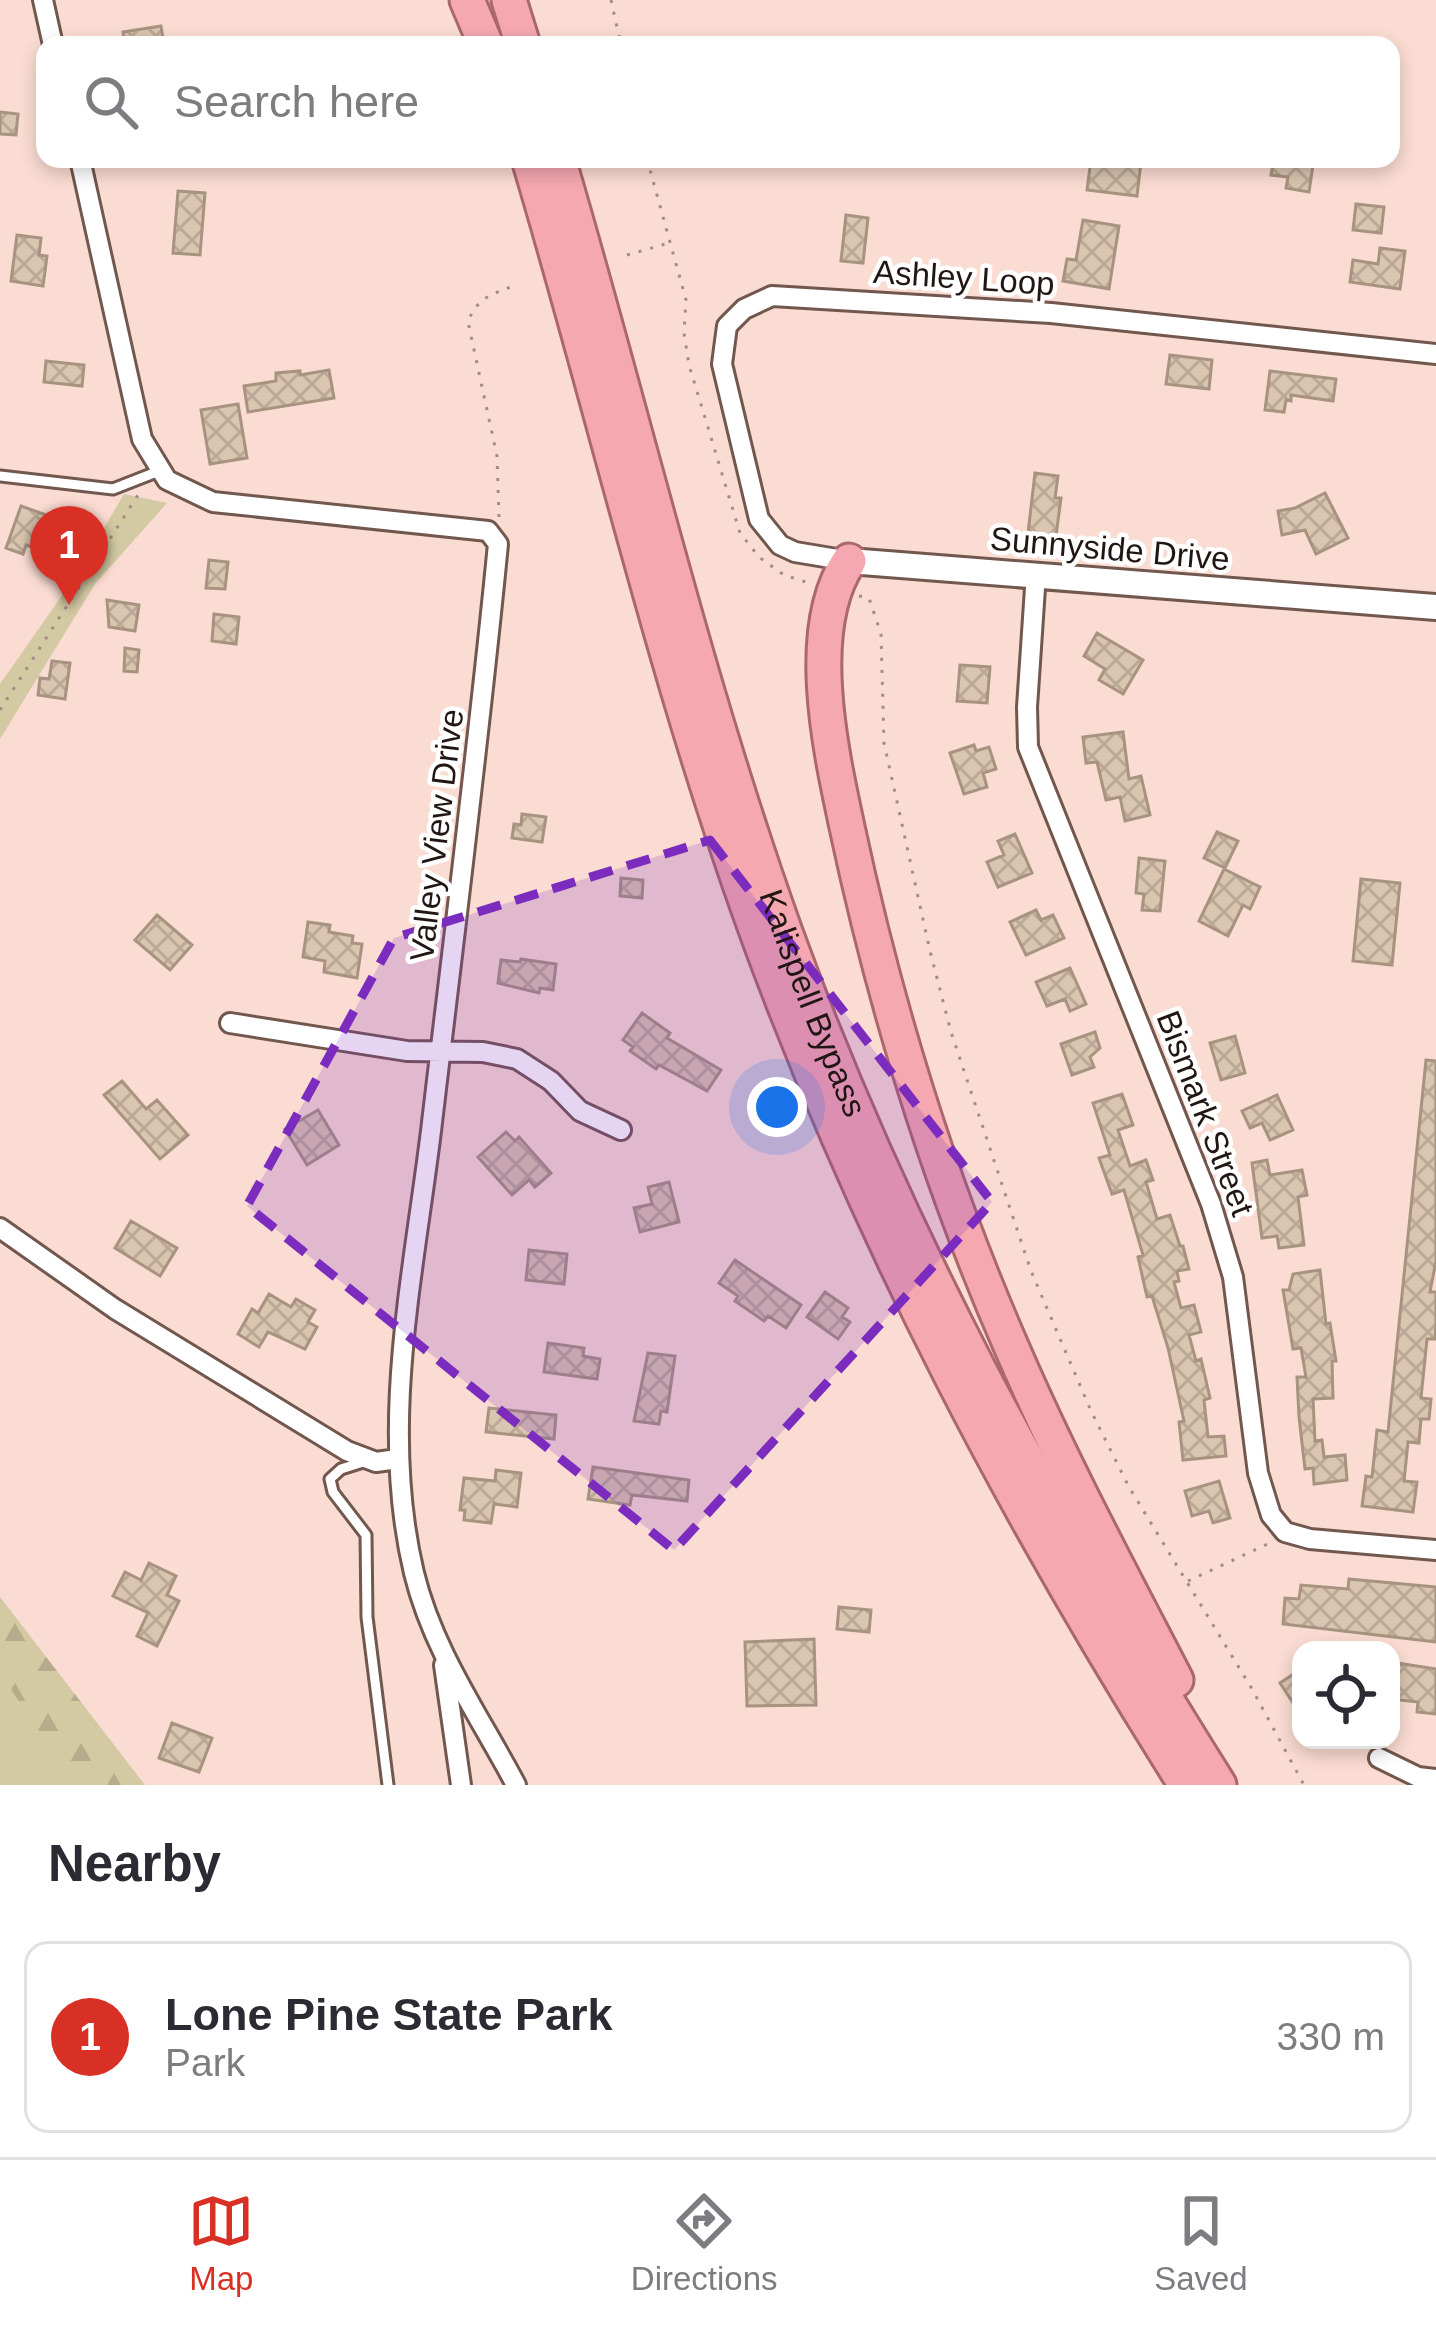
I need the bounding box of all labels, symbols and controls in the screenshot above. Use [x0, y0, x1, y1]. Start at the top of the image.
search box [36, 36, 1400, 168]
icon: search [78, 69, 144, 135]
text: Search here [174, 76, 419, 127]
street label: Ashley Loop [872, 253, 1056, 302]
pin: 1 [30, 506, 108, 605]
street label: Sunnyside Drive [989, 520, 1231, 577]
street label: Valley View Drive [403, 707, 470, 963]
street label: Kalispell Bypass [752, 885, 874, 1122]
street label: Bismark Street [1149, 1006, 1262, 1221]
your location [747, 1077, 807, 1137]
map controls [1292, 1641, 1400, 1749]
button: locate [1292, 1641, 1400, 1749]
text: Nearby [48, 1835, 221, 1892]
text: Lone Pine State Park [165, 1989, 613, 2040]
text: 1 [79, 2015, 101, 2058]
text: 330 m [1277, 2015, 1385, 2058]
text: Park [165, 2041, 245, 2084]
tab: Map [188, 2188, 254, 2298]
tab: Directions [631, 2188, 778, 2298]
tab: Saved [1154, 2188, 1248, 2298]

